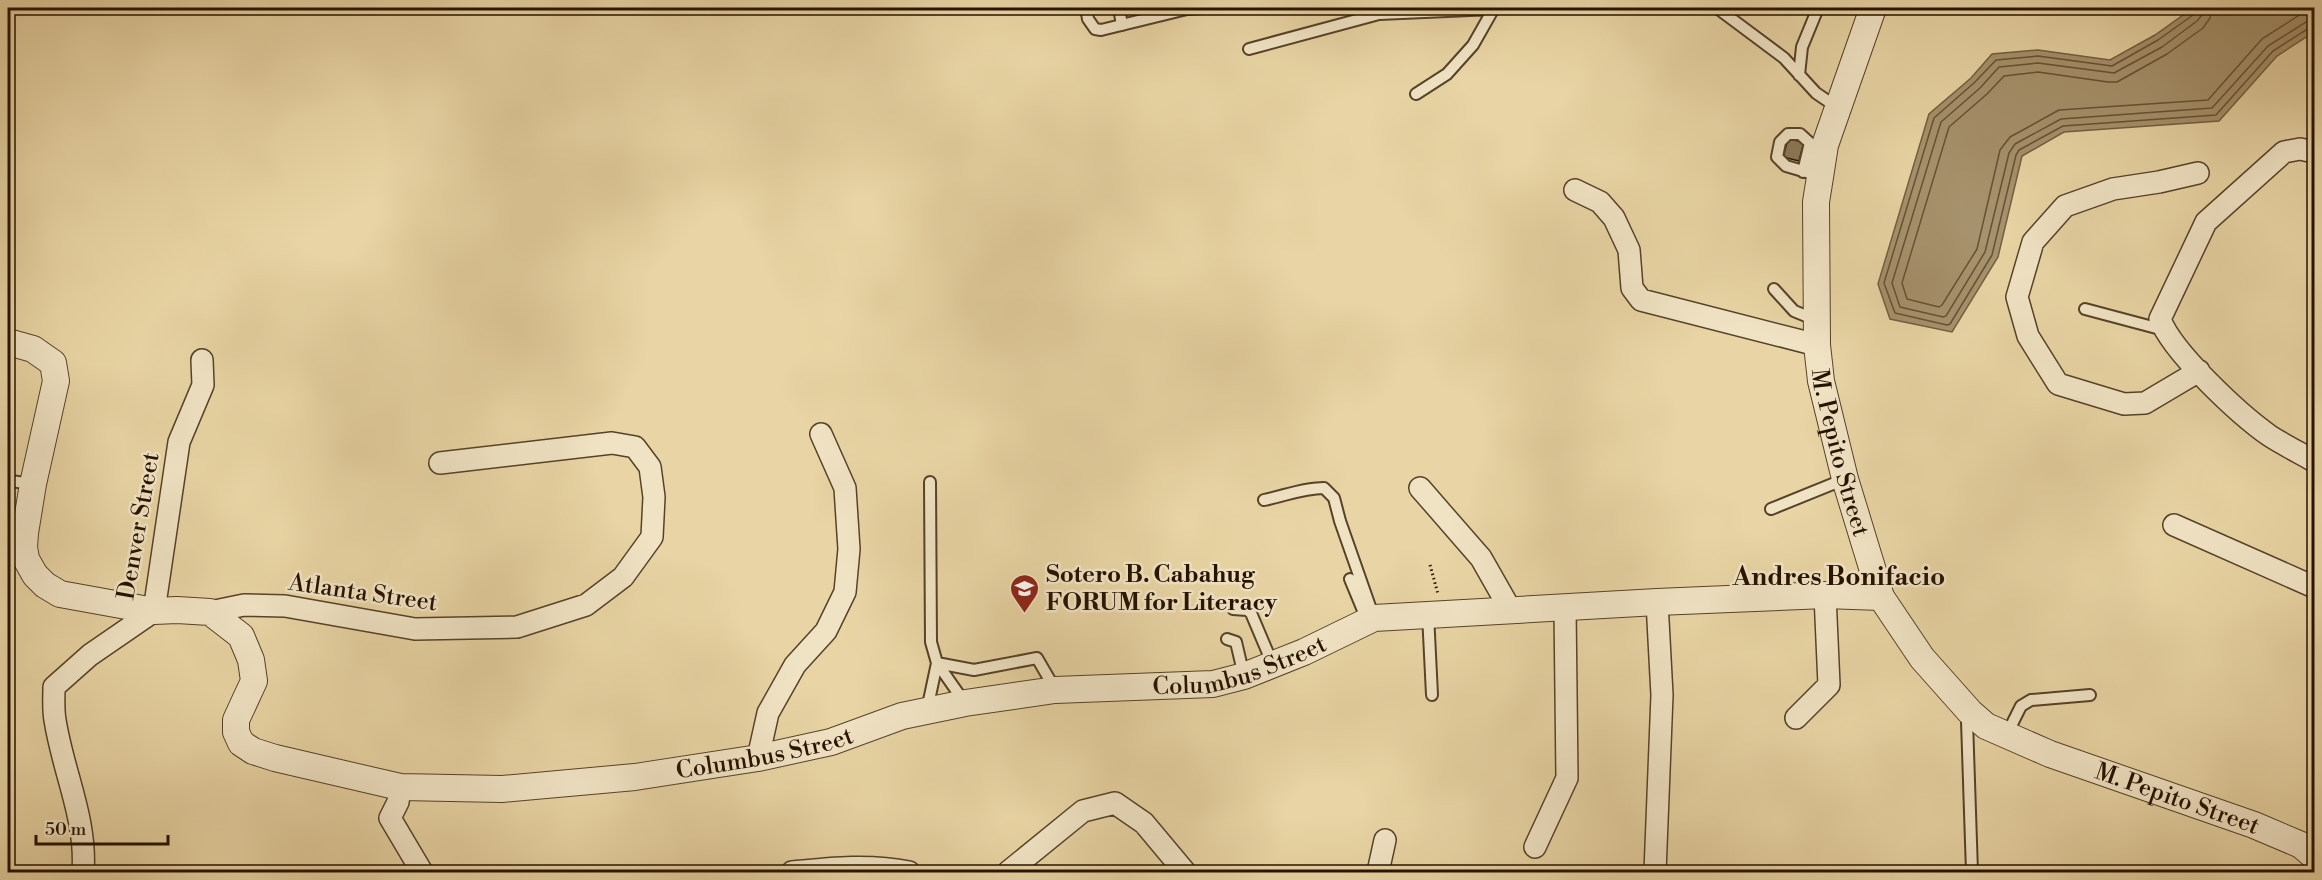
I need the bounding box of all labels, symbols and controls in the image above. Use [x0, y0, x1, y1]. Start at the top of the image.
street label: M. Pepito Street [1804, 367, 1876, 541]
street label: Denver Street [111, 450, 167, 602]
place label: Sotero B. Cabahug FORUM for Literacy [1046, 560, 1278, 618]
district label: Andres Bonifacio [1732, 561, 1945, 593]
street label: Atlanta Street [286, 568, 440, 618]
school or university icon: Sotero B. Cabahug FORUM for Literacy [1009, 572, 1041, 614]
street label: Columbus Street [1152, 629, 1332, 702]
street label: Columbus Street [674, 721, 858, 786]
street label: M. Pepito Street [2091, 757, 2264, 842]
scale bar [36, 808, 168, 846]
text: 50 m [45, 818, 87, 841]

